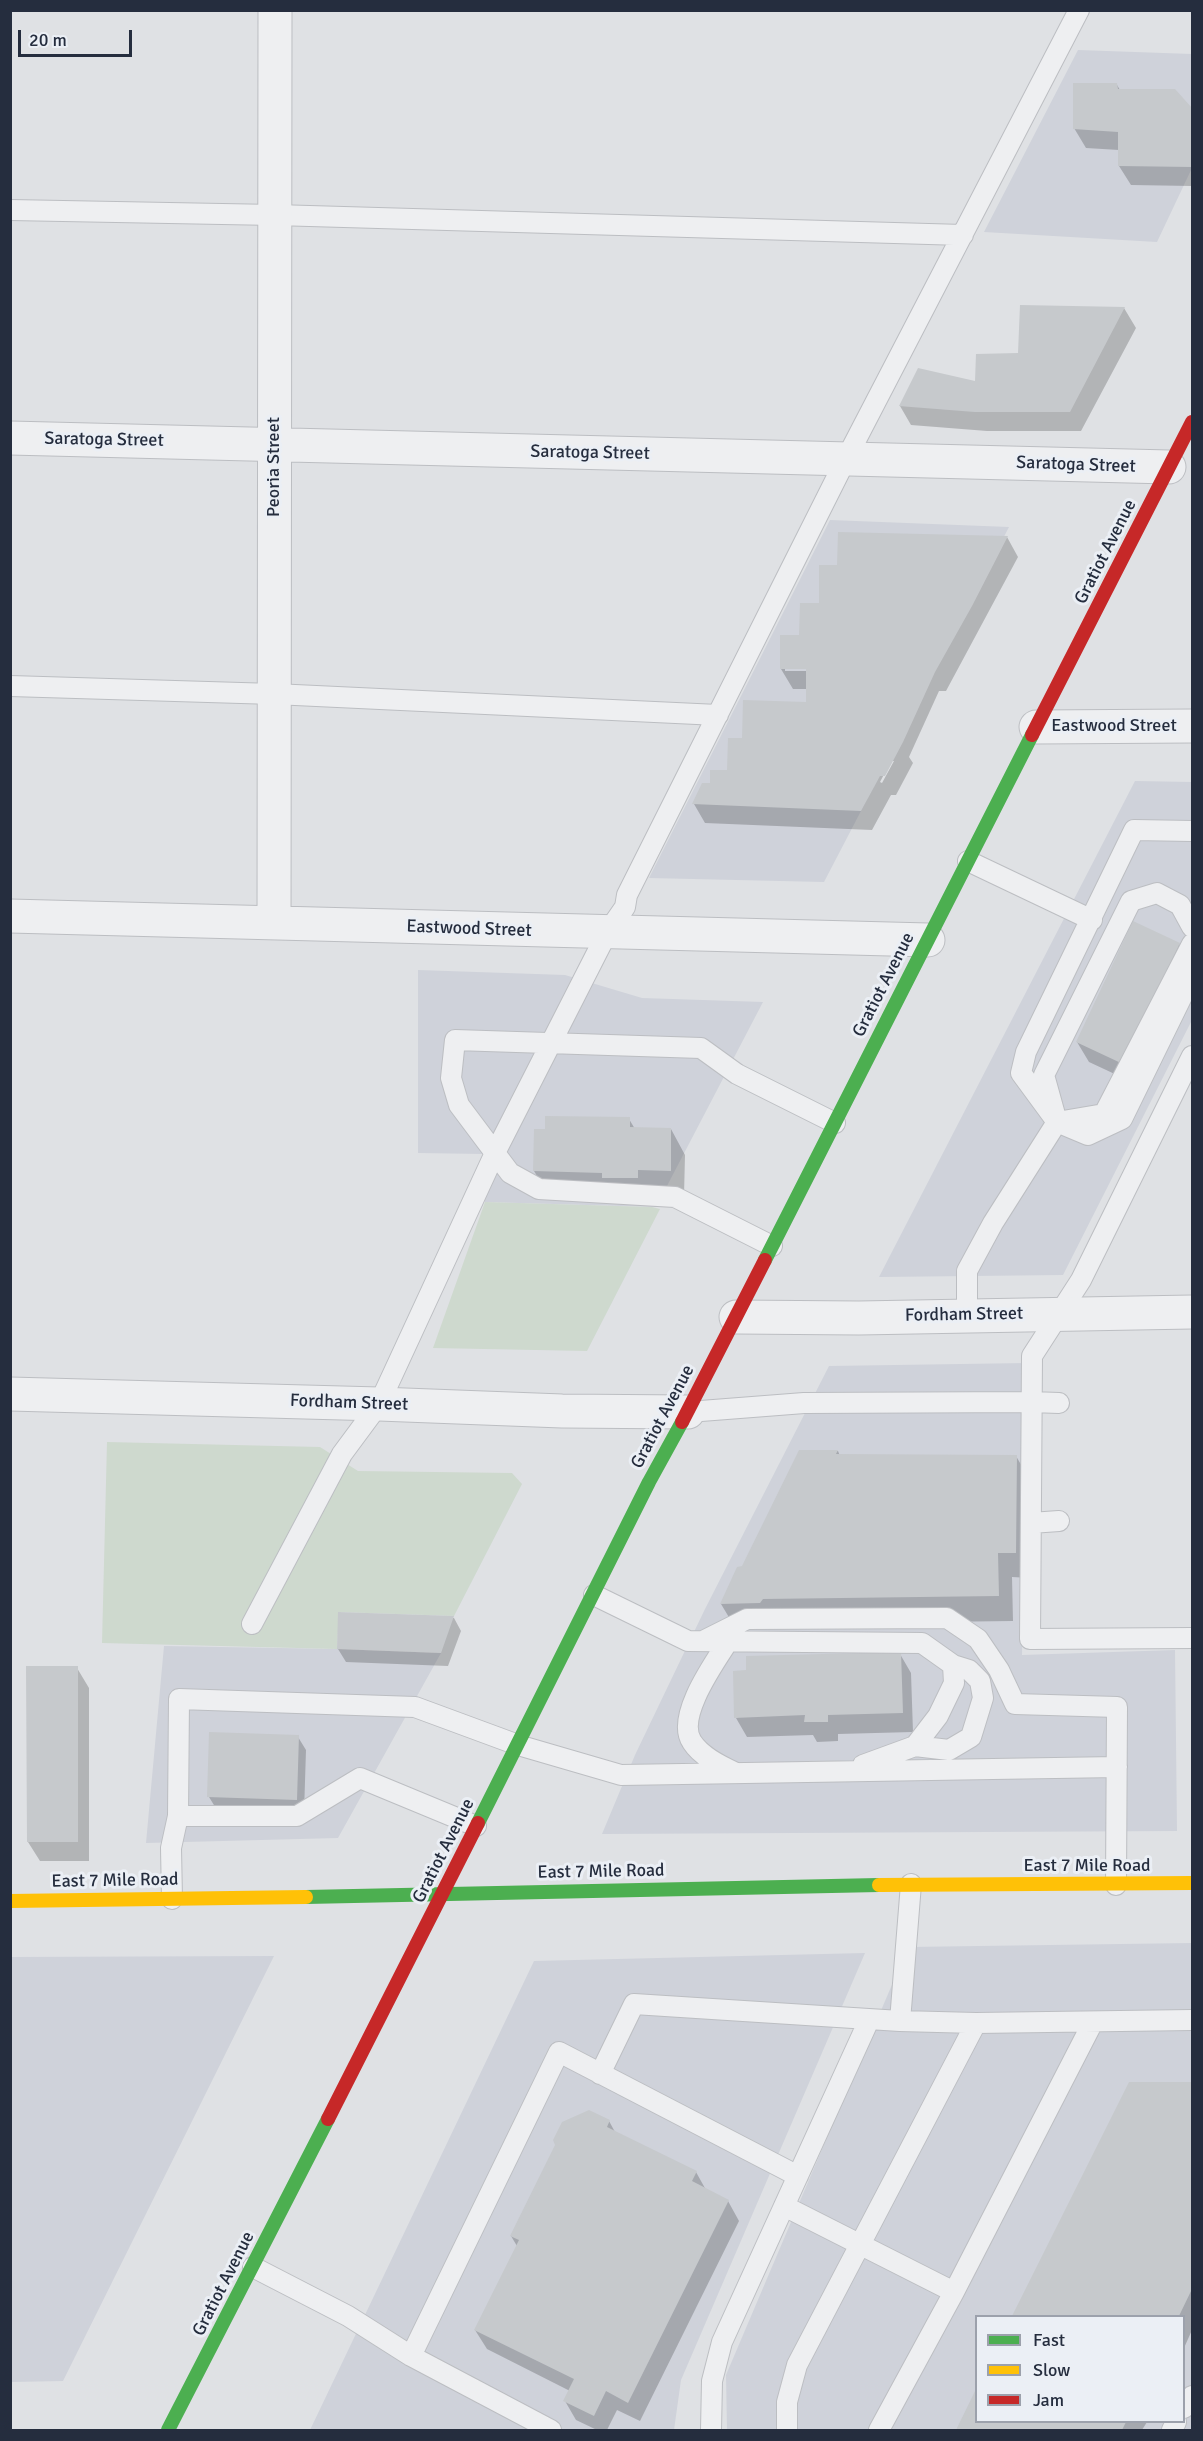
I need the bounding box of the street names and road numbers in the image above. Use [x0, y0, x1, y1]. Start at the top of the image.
street label: Peoria Street [263, 417, 285, 517]
street label: Saratoga Street [44, 428, 164, 452]
street label: Saratoga Street [530, 441, 650, 465]
street label: Saratoga Street [1016, 452, 1136, 478]
street label: Gratiot Avenue [1070, 496, 1142, 608]
street label: Eastwood Street [1051, 715, 1177, 737]
street label: Eastwood Street [406, 916, 532, 942]
street label: Gratiot Avenue [848, 929, 920, 1041]
street label: Fordham Street [905, 1303, 1023, 1327]
street label: Gratiot Avenue [627, 1362, 699, 1472]
street label: Fordham Street [289, 1390, 409, 1416]
street label: Gratiot Avenue [408, 1795, 480, 1907]
street label: East 7 Mile Road [1023, 1855, 1151, 1877]
street label: East 7 Mile Road [537, 1860, 665, 1884]
street label: East 7 Mile Road [51, 1869, 179, 1893]
street label: Gratiot Avenue [188, 2228, 260, 2340]

